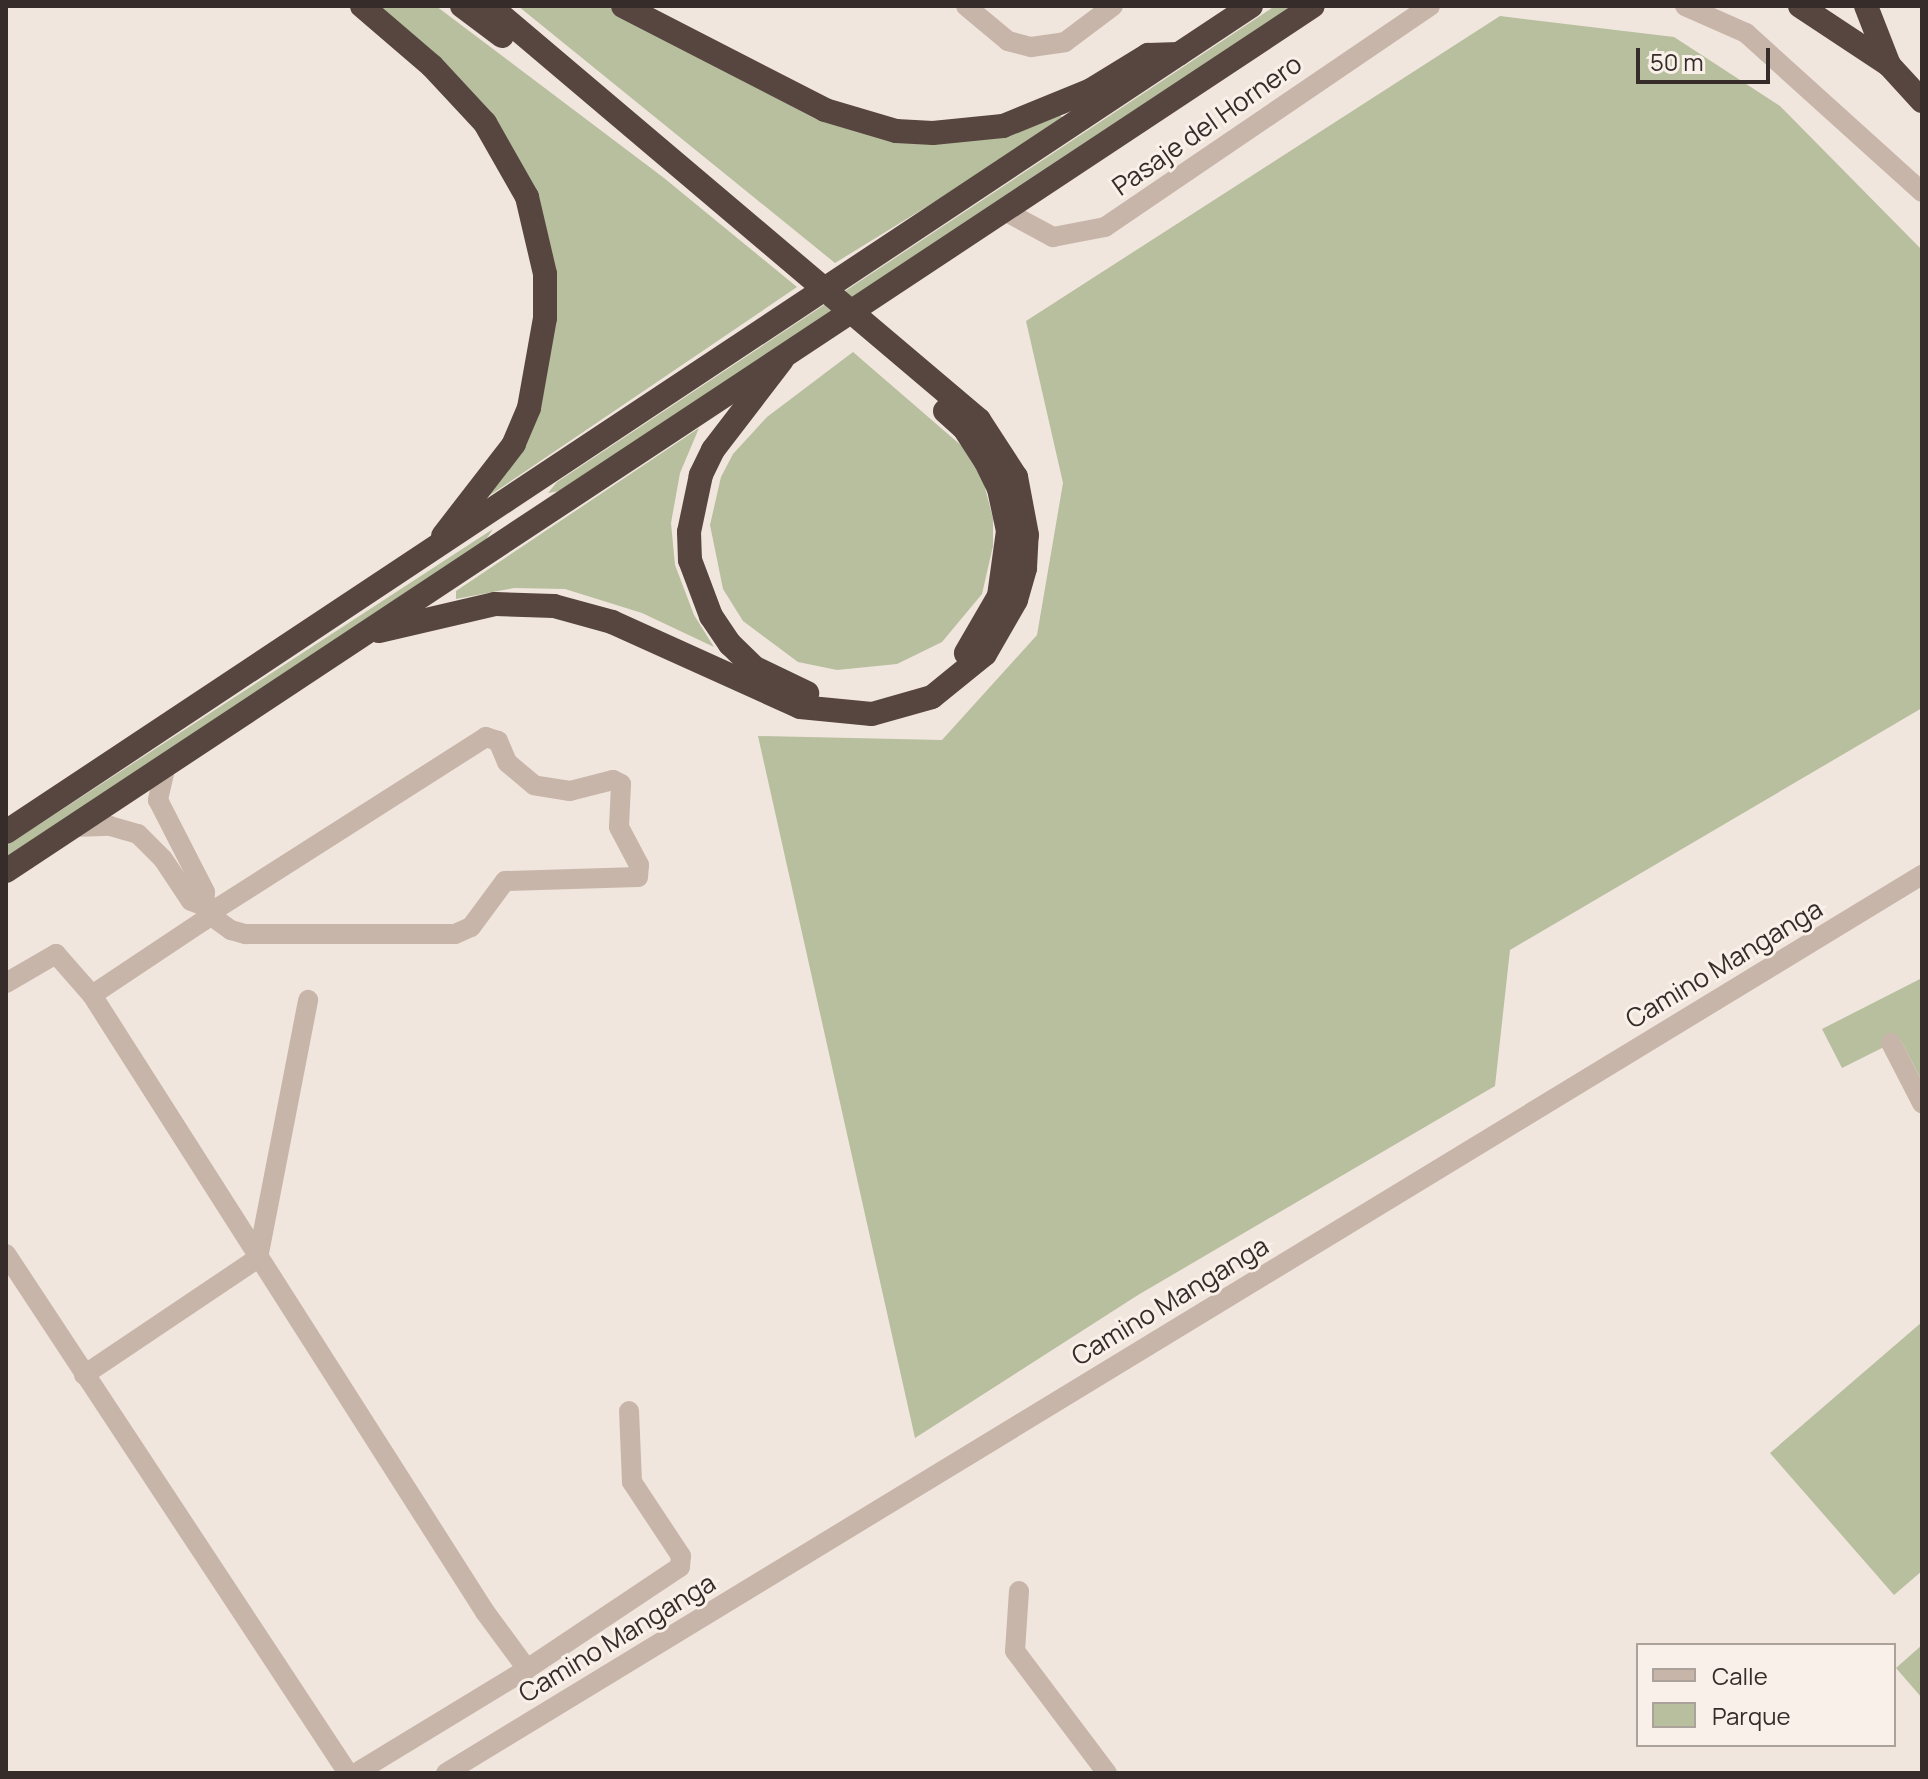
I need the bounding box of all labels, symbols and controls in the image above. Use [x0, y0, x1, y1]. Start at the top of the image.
scale bar [1640, 32, 1774, 82]
text: 50 m [1650, 45, 1704, 78]
street label: Pasaje del Hornero [1106, 48, 1308, 202]
street label: Camino Manganga [1620, 893, 1828, 1035]
street label: Camino Manganga [1066, 1230, 1274, 1372]
street label: Camino Manganga [513, 1567, 721, 1709]
legend [1636, 1643, 1896, 1747]
text: Calle [1712, 1659, 1768, 1692]
text: Parque [1712, 1699, 1790, 1732]

